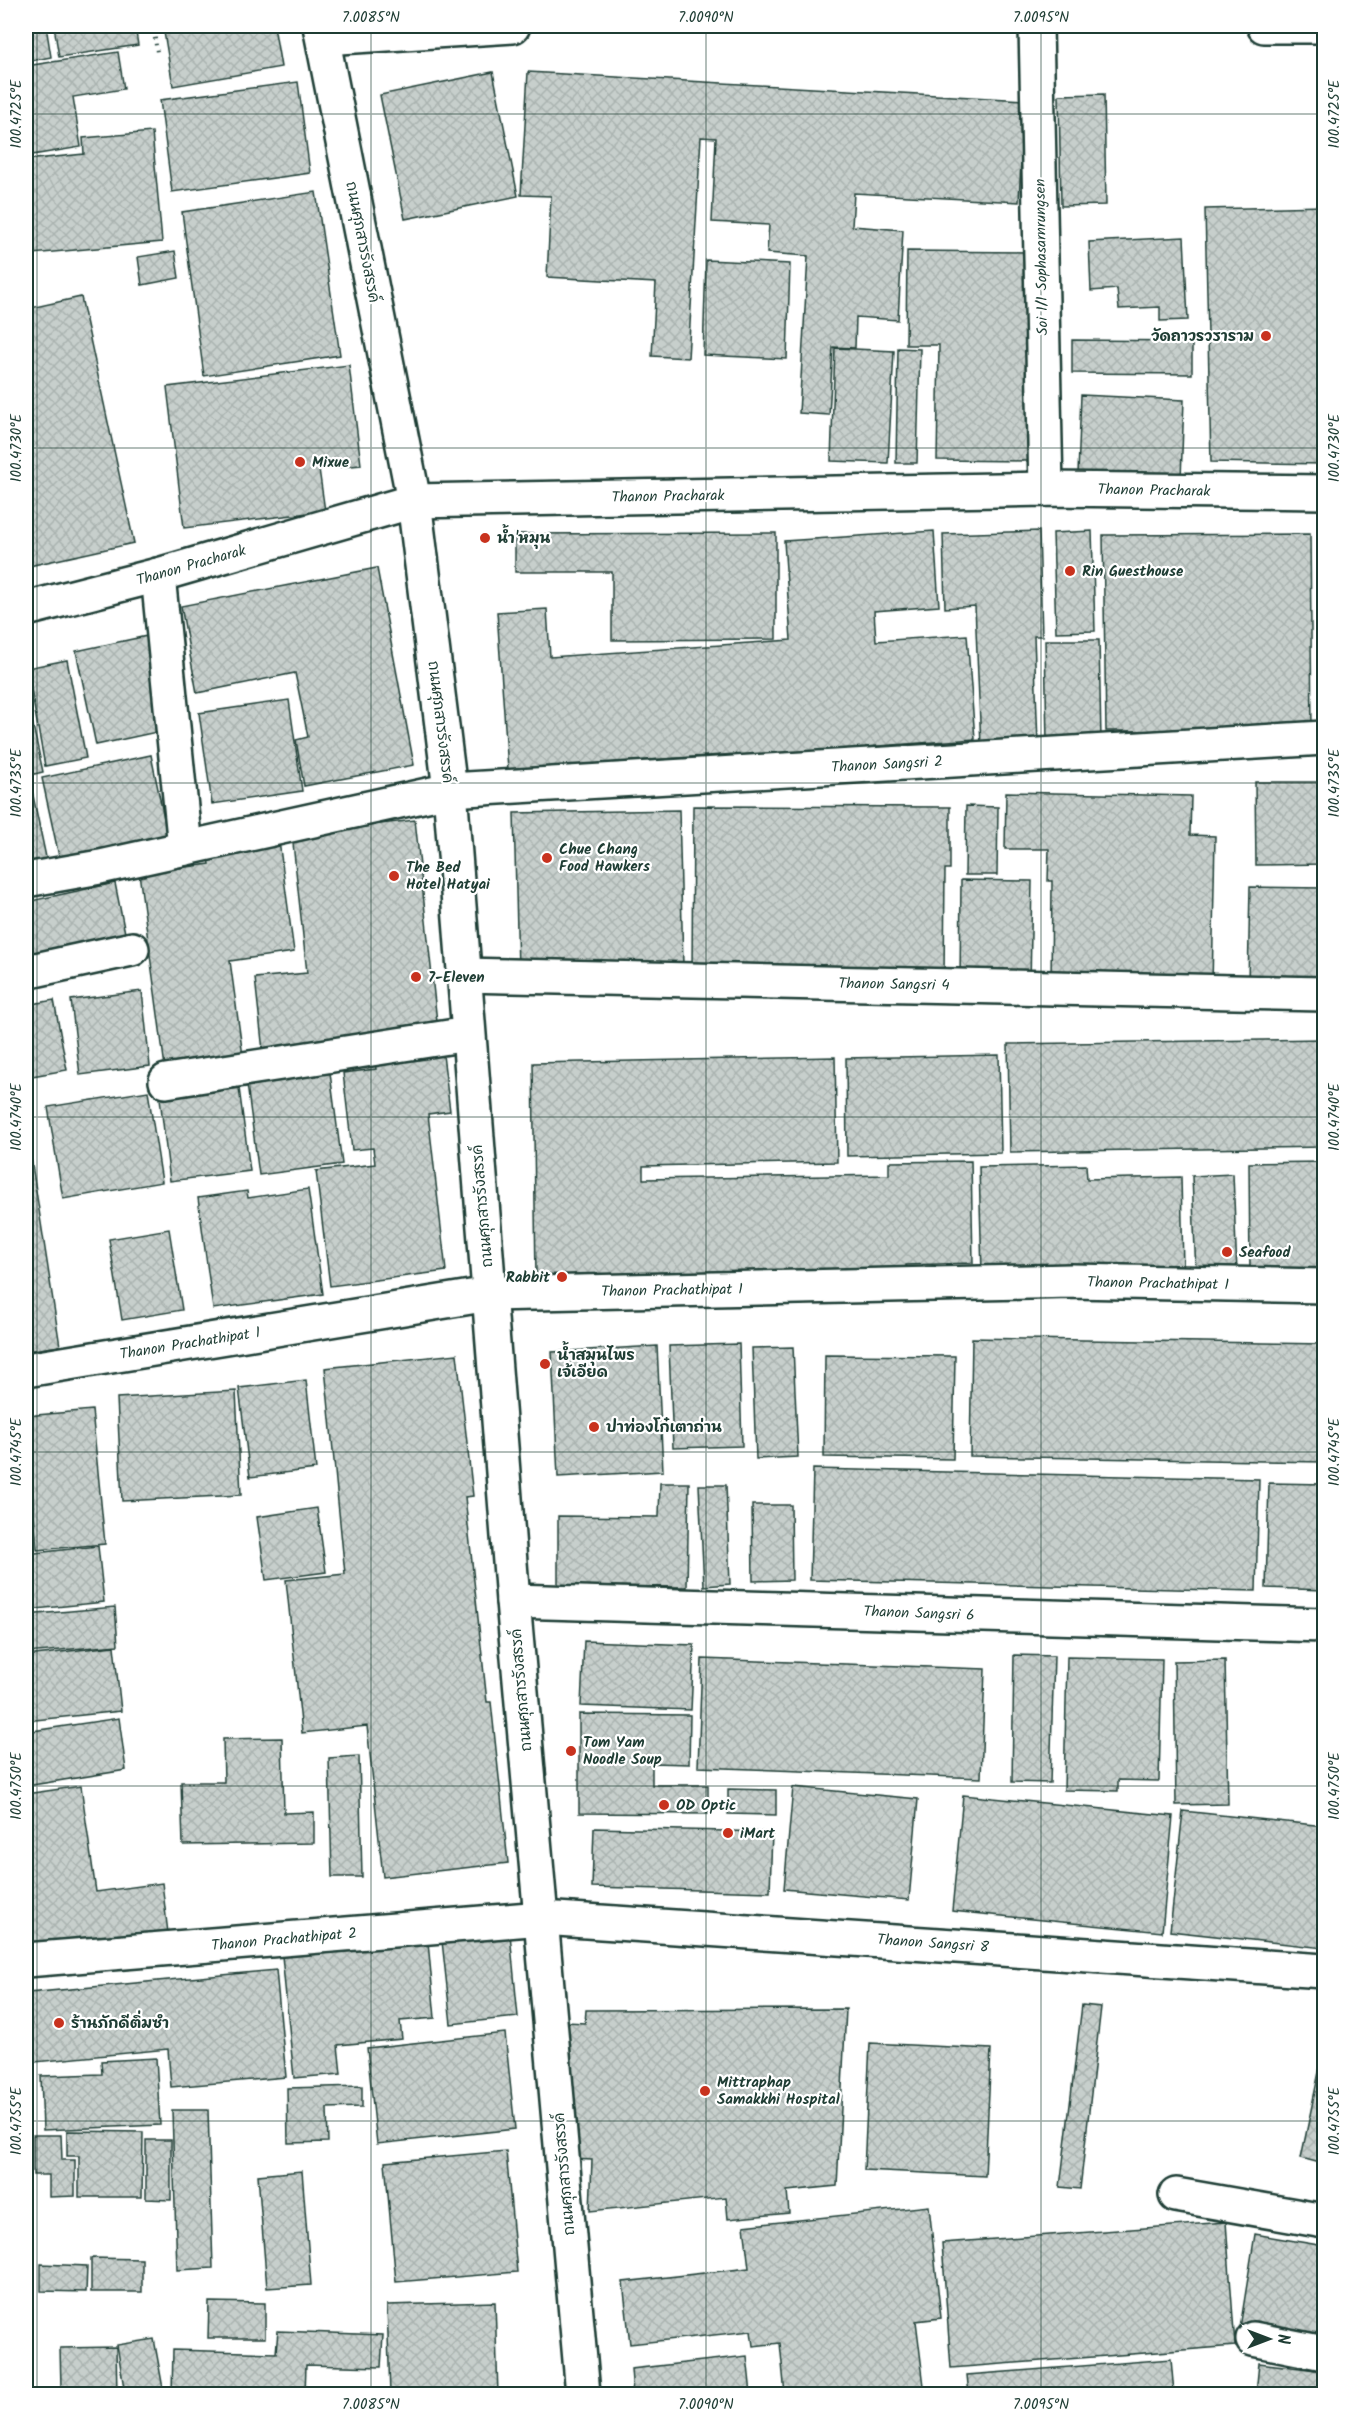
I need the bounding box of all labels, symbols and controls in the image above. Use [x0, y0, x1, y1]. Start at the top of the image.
text: 7.0085°N [342, 6, 400, 30]
text: 7.0090°N [678, 6, 734, 30]
text: 7.0095°N [1013, 6, 1069, 30]
text: 100.4725°E [5, 78, 29, 149]
text: 100.4725°E [1323, 78, 1347, 149]
street label: Soi 1/1 Sophasarnrungsen [1029, 178, 1055, 336]
street label: ถนนศุภสารรังสรรค์ [338, 179, 386, 305]
place label: วัดถาวรวราราม [1151, 325, 1254, 349]
marker: วัดถาวรวราราม [1259, 329, 1273, 343]
text: 100.4730°E [5, 413, 29, 482]
text: 100.4730°E [1323, 413, 1347, 482]
place label: Mixue [312, 451, 350, 475]
marker: Mixue [293, 455, 307, 469]
street label: Thanon Pracharak [1097, 478, 1212, 504]
street label: Thanon Pracharak [611, 484, 726, 510]
place label: น้ำ'หมุน [497, 523, 550, 551]
marker: น้ำ'หมุน [478, 531, 492, 545]
street label: Thanon Pracharak [134, 539, 250, 593]
place label: Rin Guesthouse [1082, 560, 1184, 584]
marker: Rin Guesthouse [1063, 564, 1077, 578]
street label: ถนนศุภสารรังสรรค์ [421, 660, 459, 785]
text: 100.4735°E [5, 747, 29, 817]
text: 100.4735°E [1323, 747, 1347, 817]
street label: Thanon Sangsri 2 [831, 750, 943, 780]
place label: Chue Chang Food Hawkers [559, 838, 650, 879]
marker: Chue Chang Food Hawkers [540, 851, 554, 865]
place label: The Bed Hotel Hatyai [406, 856, 491, 897]
marker: The Bed Hotel Hatyai [387, 869, 401, 883]
place label: 7-Eleven [428, 966, 485, 990]
marker: 7-Eleven [409, 970, 423, 984]
street label: Thanon Sangsri 4 [838, 972, 950, 998]
text: 100.4740°E [5, 1082, 29, 1151]
text: 100.4740°E [1323, 1082, 1347, 1151]
street label: ถนนศุภสารรังสรรค์ [466, 1143, 500, 1268]
place label: Seafood [1239, 1241, 1291, 1265]
marker: Seafood [1220, 1245, 1234, 1259]
place label: Rabbit [506, 1266, 550, 1290]
marker: Rabbit [555, 1270, 569, 1284]
street label: Thanon Prachathipat 1 [1087, 1271, 1229, 1297]
street label: Thanon Prachathipat 1 [601, 1278, 743, 1304]
street label: Thanon Prachathipat 1 [118, 1321, 262, 1367]
place label: น้ำสมุนไพร เจ้เอียด [557, 1340, 635, 1385]
marker: น้ำสมุนไพร เจ้เอียด [538, 1357, 552, 1371]
text: 100.4745°E [5, 1416, 29, 1486]
place label: ปาท่องโก๋เตาถ่าน [606, 1416, 722, 1440]
text: 100.4745°E [1323, 1416, 1347, 1486]
marker: ปาท่องโก๋เตาถ่าน [587, 1420, 601, 1434]
street label: Thanon Sangsri 6 [863, 1600, 975, 1628]
street label: ถนนศุภสารรังสรรค์ [505, 1627, 539, 1752]
place label: Tom Yam Noodle Soup [583, 1731, 662, 1772]
marker: Tom Yam Noodle Soup [564, 1744, 578, 1758]
text: 100.4750°E [5, 1751, 29, 1820]
text: 100.4750°E [1323, 1751, 1347, 1820]
place label: OD Optic [676, 1794, 736, 1818]
marker: OD Optic [657, 1798, 671, 1812]
place label: iMart [740, 1822, 775, 1846]
marker: iMart [721, 1826, 735, 1840]
street label: Thanon Prachathipat 2 [210, 1922, 358, 1958]
street label: Thanon Sangsri 8 [876, 1928, 991, 1960]
place label: ร้านภักดีติ่มซำ [71, 2010, 169, 2036]
marker: ร้านภักดีติ่มซำ [52, 2016, 66, 2030]
place label: Mittraphap Samakkhi Hospital [717, 2071, 840, 2112]
marker: Mittraphap Samakkhi Hospital [698, 2084, 712, 2098]
text: 100.4755°E [5, 2086, 29, 2155]
text: 100.4755°E [1323, 2086, 1347, 2155]
street label: ถนนศุภสารรังสรรค์ [548, 2111, 582, 2236]
north arrow [1239, 2309, 1299, 2369]
text: N [1270, 2334, 1295, 2344]
text: 7.0085°N [342, 2393, 400, 2417]
text: 7.0090°N [678, 2393, 734, 2417]
text: 7.0095°N [1013, 2393, 1069, 2417]

